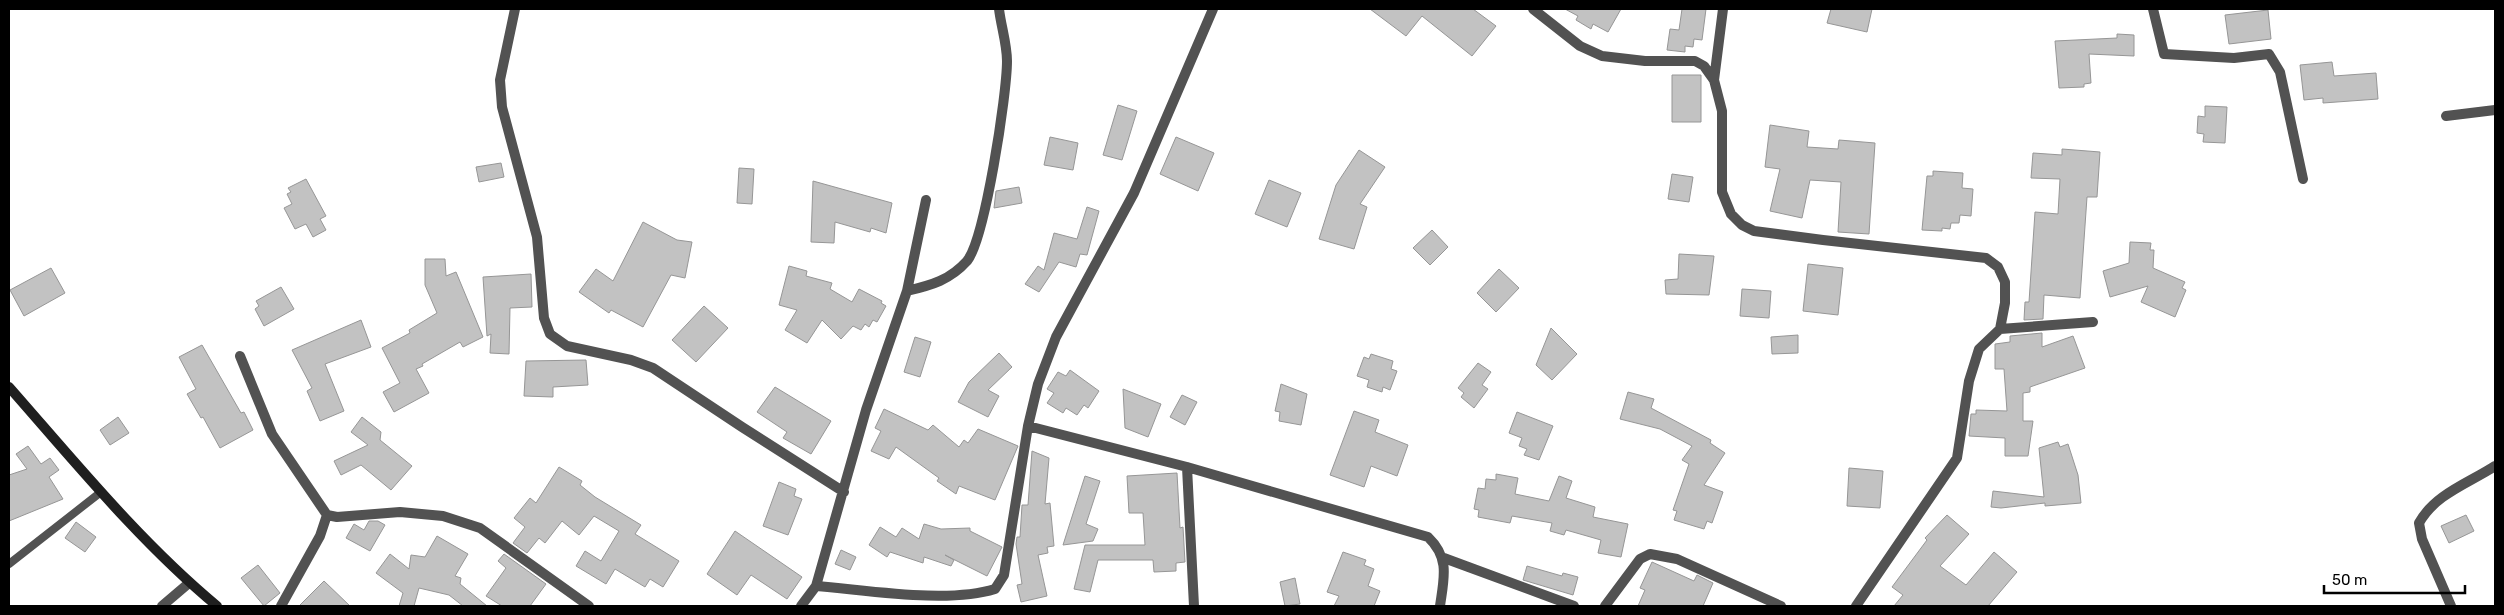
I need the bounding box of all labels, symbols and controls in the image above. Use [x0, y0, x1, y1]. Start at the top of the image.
scale bar [2324, 562, 2465, 594]
text: 50 m [2332, 571, 2367, 589]

